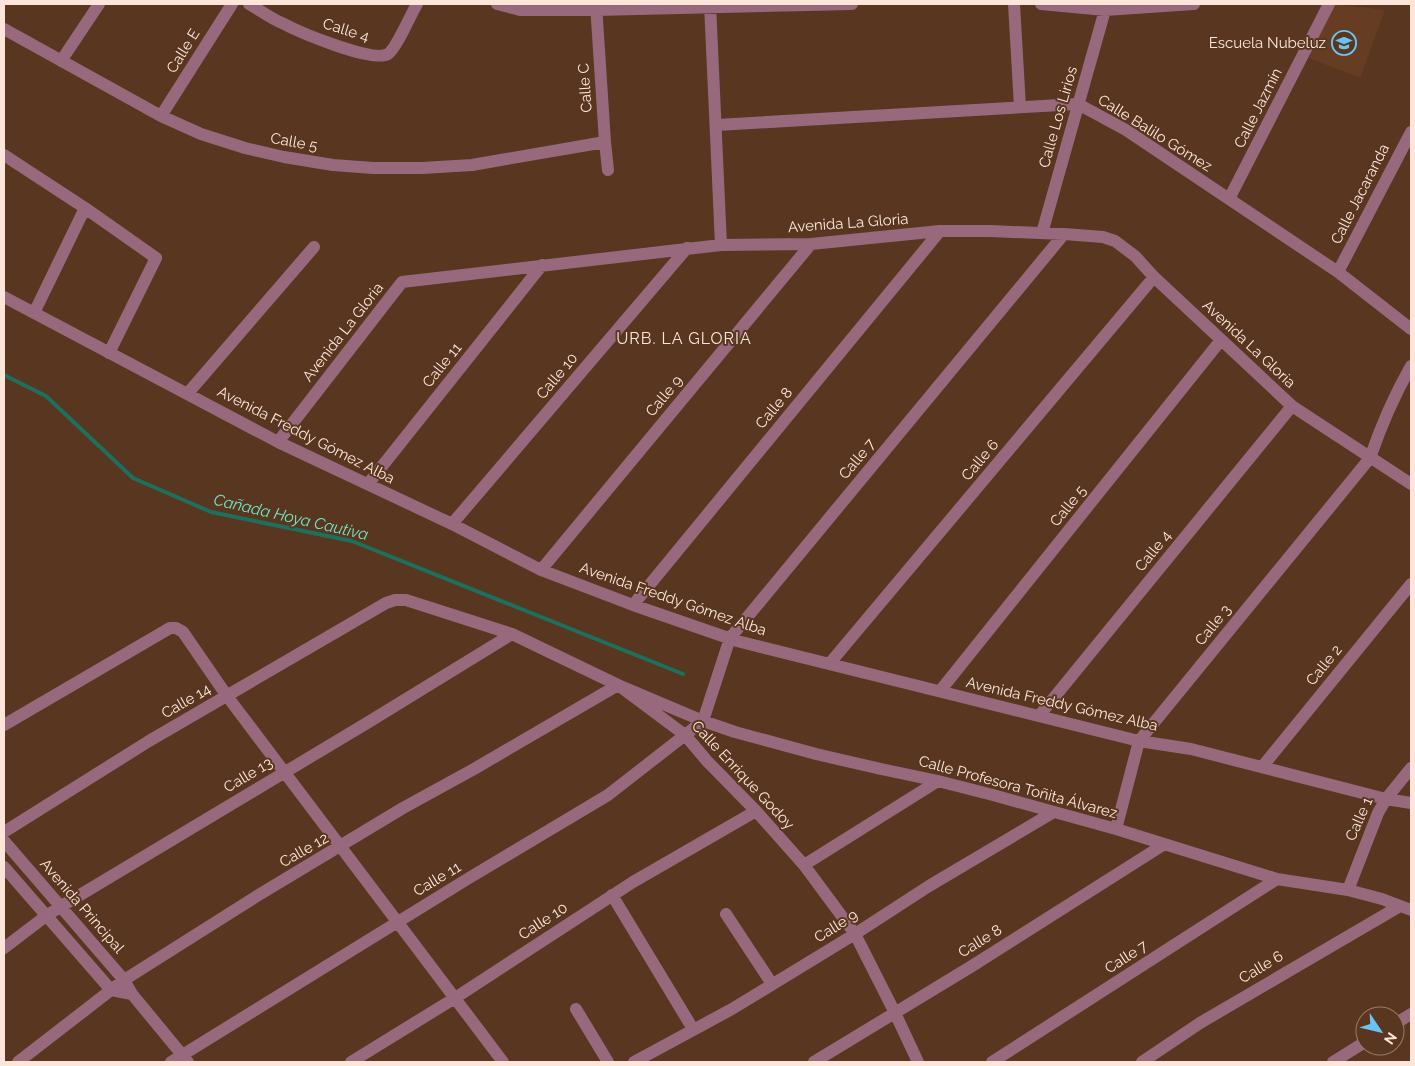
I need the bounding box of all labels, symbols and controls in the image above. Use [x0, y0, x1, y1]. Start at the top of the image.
street label: Calle 4 [321, 14, 371, 46]
street label: Calle E [163, 26, 203, 76]
school or university icon: Escuela Nubeluz [1331, 30, 1357, 56]
place label: Escuela Nubeluz [1209, 34, 1326, 52]
street label: Calle C [574, 63, 596, 113]
street label: Calle Los Lirios [1035, 64, 1081, 170]
street label: Calle Jazmín [1230, 65, 1286, 151]
street label: Calle Balilo Gómez [1095, 91, 1215, 175]
street label: Calle 5 [269, 129, 319, 155]
street label: Calle Jacaranda [1327, 141, 1393, 247]
street label: Avenida La Gloria [787, 210, 909, 236]
street label: Avenida La Gloria [299, 279, 387, 385]
street label: Avenida La Gloria [1199, 296, 1299, 392]
district label: URB. LA GLORIA [616, 329, 752, 348]
street label: Calle 11 [419, 339, 466, 391]
street label: Calle 10 [532, 349, 582, 403]
street label: Calle 9 [642, 372, 686, 420]
street label: Avenida Freddy Gómez Alba [214, 382, 398, 488]
street label: Calle 8 [752, 384, 796, 432]
street label: Calle 7 [835, 435, 879, 483]
street label: Calle 6 [958, 436, 1002, 484]
street label: Calle 5 [1046, 482, 1090, 530]
water label: Cañada Hoya Cautiva [212, 490, 371, 544]
street label: Calle 4 [1131, 527, 1175, 575]
street label: Avenida Freddy Gómez Alba [577, 559, 769, 639]
street label: Calle 3 [1191, 601, 1235, 649]
street label: Calle 2 [1302, 641, 1346, 689]
street label: Avenida Freddy Gómez Alba [964, 673, 1160, 735]
street label: Calle 14 [158, 680, 214, 722]
street label: Calle Enrique Godoy [688, 717, 798, 833]
street label: Calle Profesora Toñita Álvarez [917, 752, 1119, 822]
street label: Calle 13 [220, 753, 276, 797]
street label: Calle 1 [1341, 794, 1377, 844]
street label: Calle 12 [276, 829, 332, 871]
street label: Avenida Principal [36, 855, 128, 958]
street label: Calle 11 [410, 858, 464, 900]
street label: Calle 10 [515, 899, 571, 943]
street label: Calle 9 [811, 906, 861, 946]
street label: Calle 8 [955, 921, 1005, 961]
street label: Calle 7 [1101, 937, 1151, 977]
street label: Calle 6 [1236, 947, 1286, 987]
north arrow [1355, 1006, 1405, 1056]
text: N [1381, 1029, 1400, 1047]

